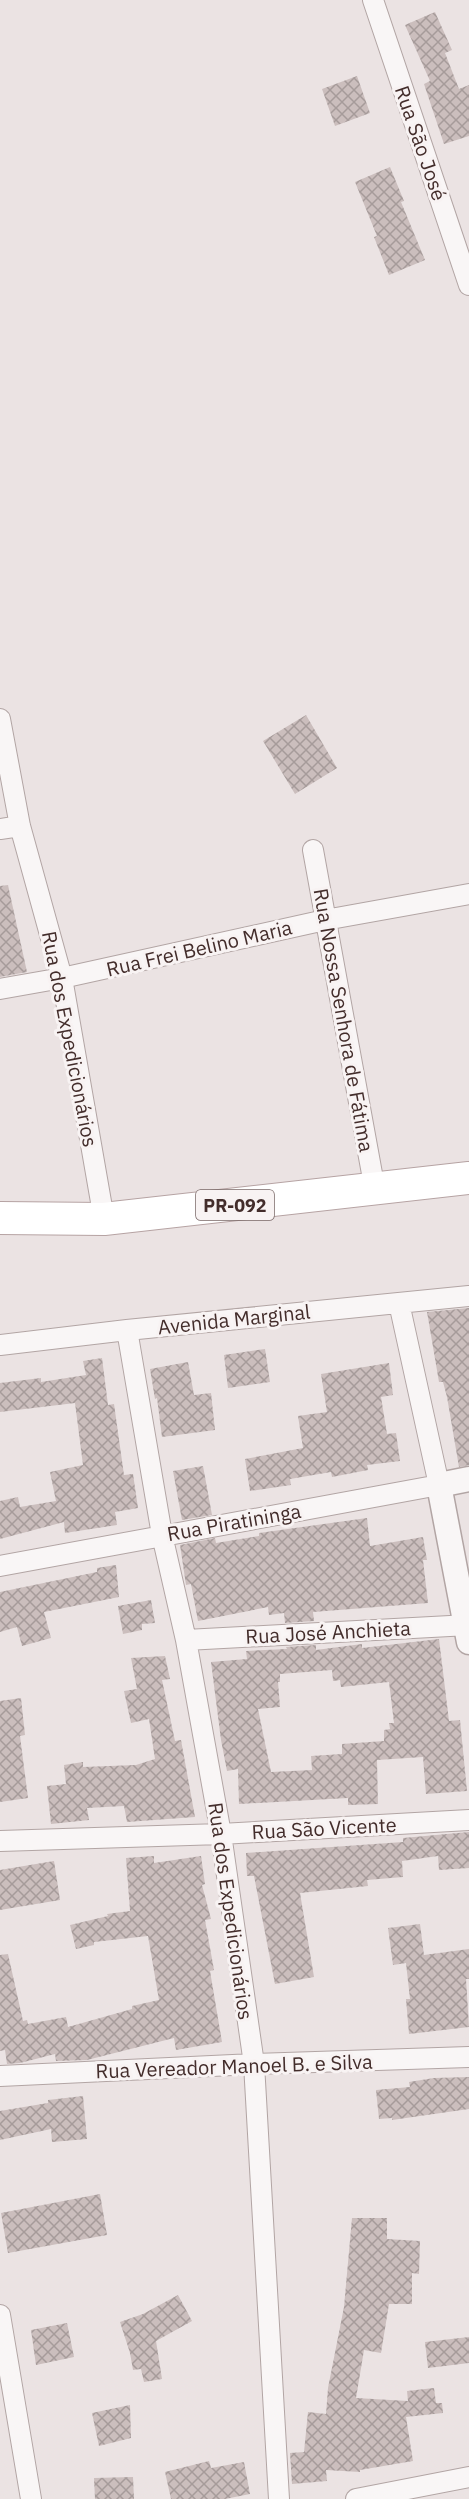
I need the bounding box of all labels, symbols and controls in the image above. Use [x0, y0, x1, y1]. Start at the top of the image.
street label: Rua São José [389, 82, 453, 204]
street label: Rua Nossa Senhora de Fátima [307, 886, 381, 1154]
street label: Rua Frei Belino Maria [103, 913, 295, 983]
street label: Rua dos Expedicionários [36, 929, 104, 1149]
road number: PR-092 [196, 1190, 274, 1220]
street label: Avenida Marginal [156, 1298, 312, 1340]
street label: Rua Piratininga [165, 1497, 303, 1547]
street label: Rua José Anchieta [245, 1614, 412, 1650]
street label: Rua dos Expedicionários [202, 1800, 260, 2022]
street label: Rua São Vicente [251, 1811, 397, 1845]
street label: Rua Vereador Manoel B. e Silva [95, 2048, 373, 2084]

